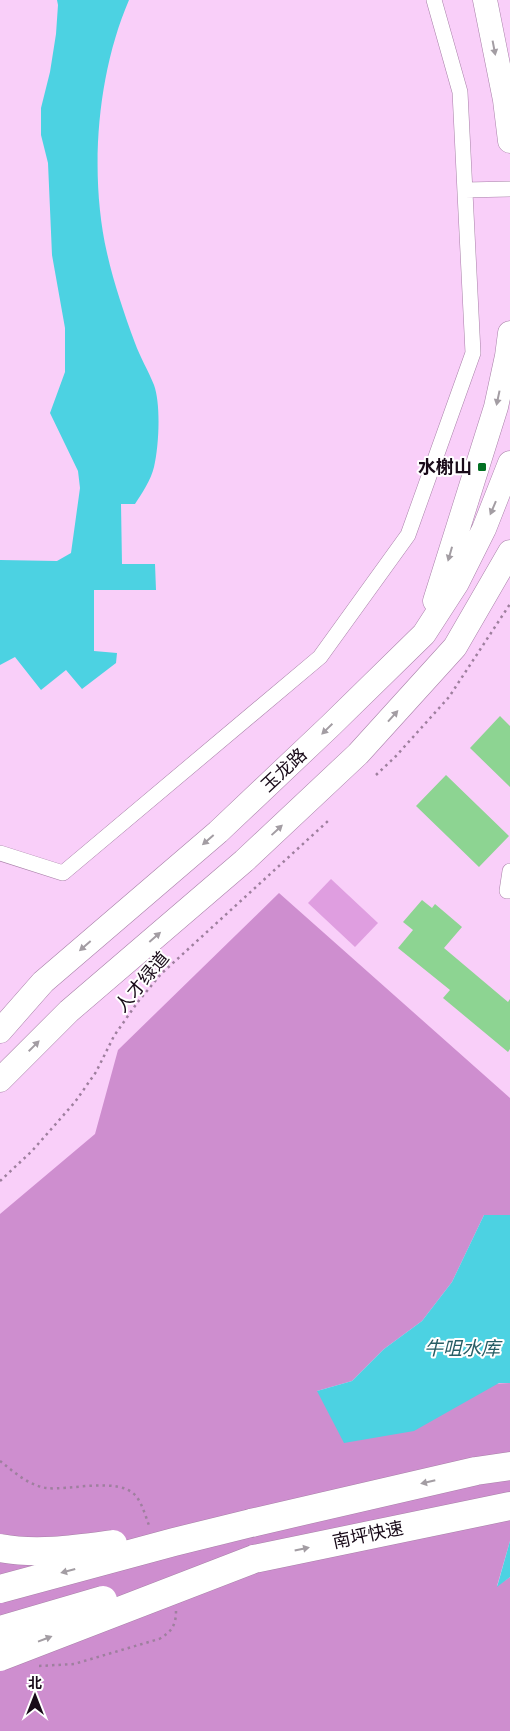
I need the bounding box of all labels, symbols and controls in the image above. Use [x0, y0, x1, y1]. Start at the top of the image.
one-way arrow [491, 40, 499, 56]
one-way arrow [494, 391, 502, 406]
place label: 水榭山 [418, 456, 472, 478]
marker: 水榭山 [476, 461, 488, 473]
one-way arrow [488, 501, 496, 515]
one-way arrow [445, 546, 453, 561]
one-way arrow [387, 710, 399, 722]
one-way arrow [321, 723, 333, 735]
street label: 玉龙路 [257, 744, 311, 796]
one-way arrow [271, 824, 283, 836]
one-way arrow [202, 835, 215, 846]
one-way arrow [149, 932, 162, 943]
one-way arrow [79, 940, 91, 952]
street label: 人才绿道 [110, 947, 174, 1017]
one-way arrow [28, 1040, 40, 1052]
water label: 牛咀水库 [424, 1337, 503, 1360]
one-way arrow [421, 1478, 436, 1486]
street label: 南坪快速 [330, 1517, 406, 1553]
one-way arrow [294, 1545, 309, 1553]
one-way arrow [60, 1567, 75, 1575]
one-way arrow [38, 1635, 53, 1642]
north arrow [10, 1671, 60, 1721]
text: 北 [28, 1675, 42, 1692]

